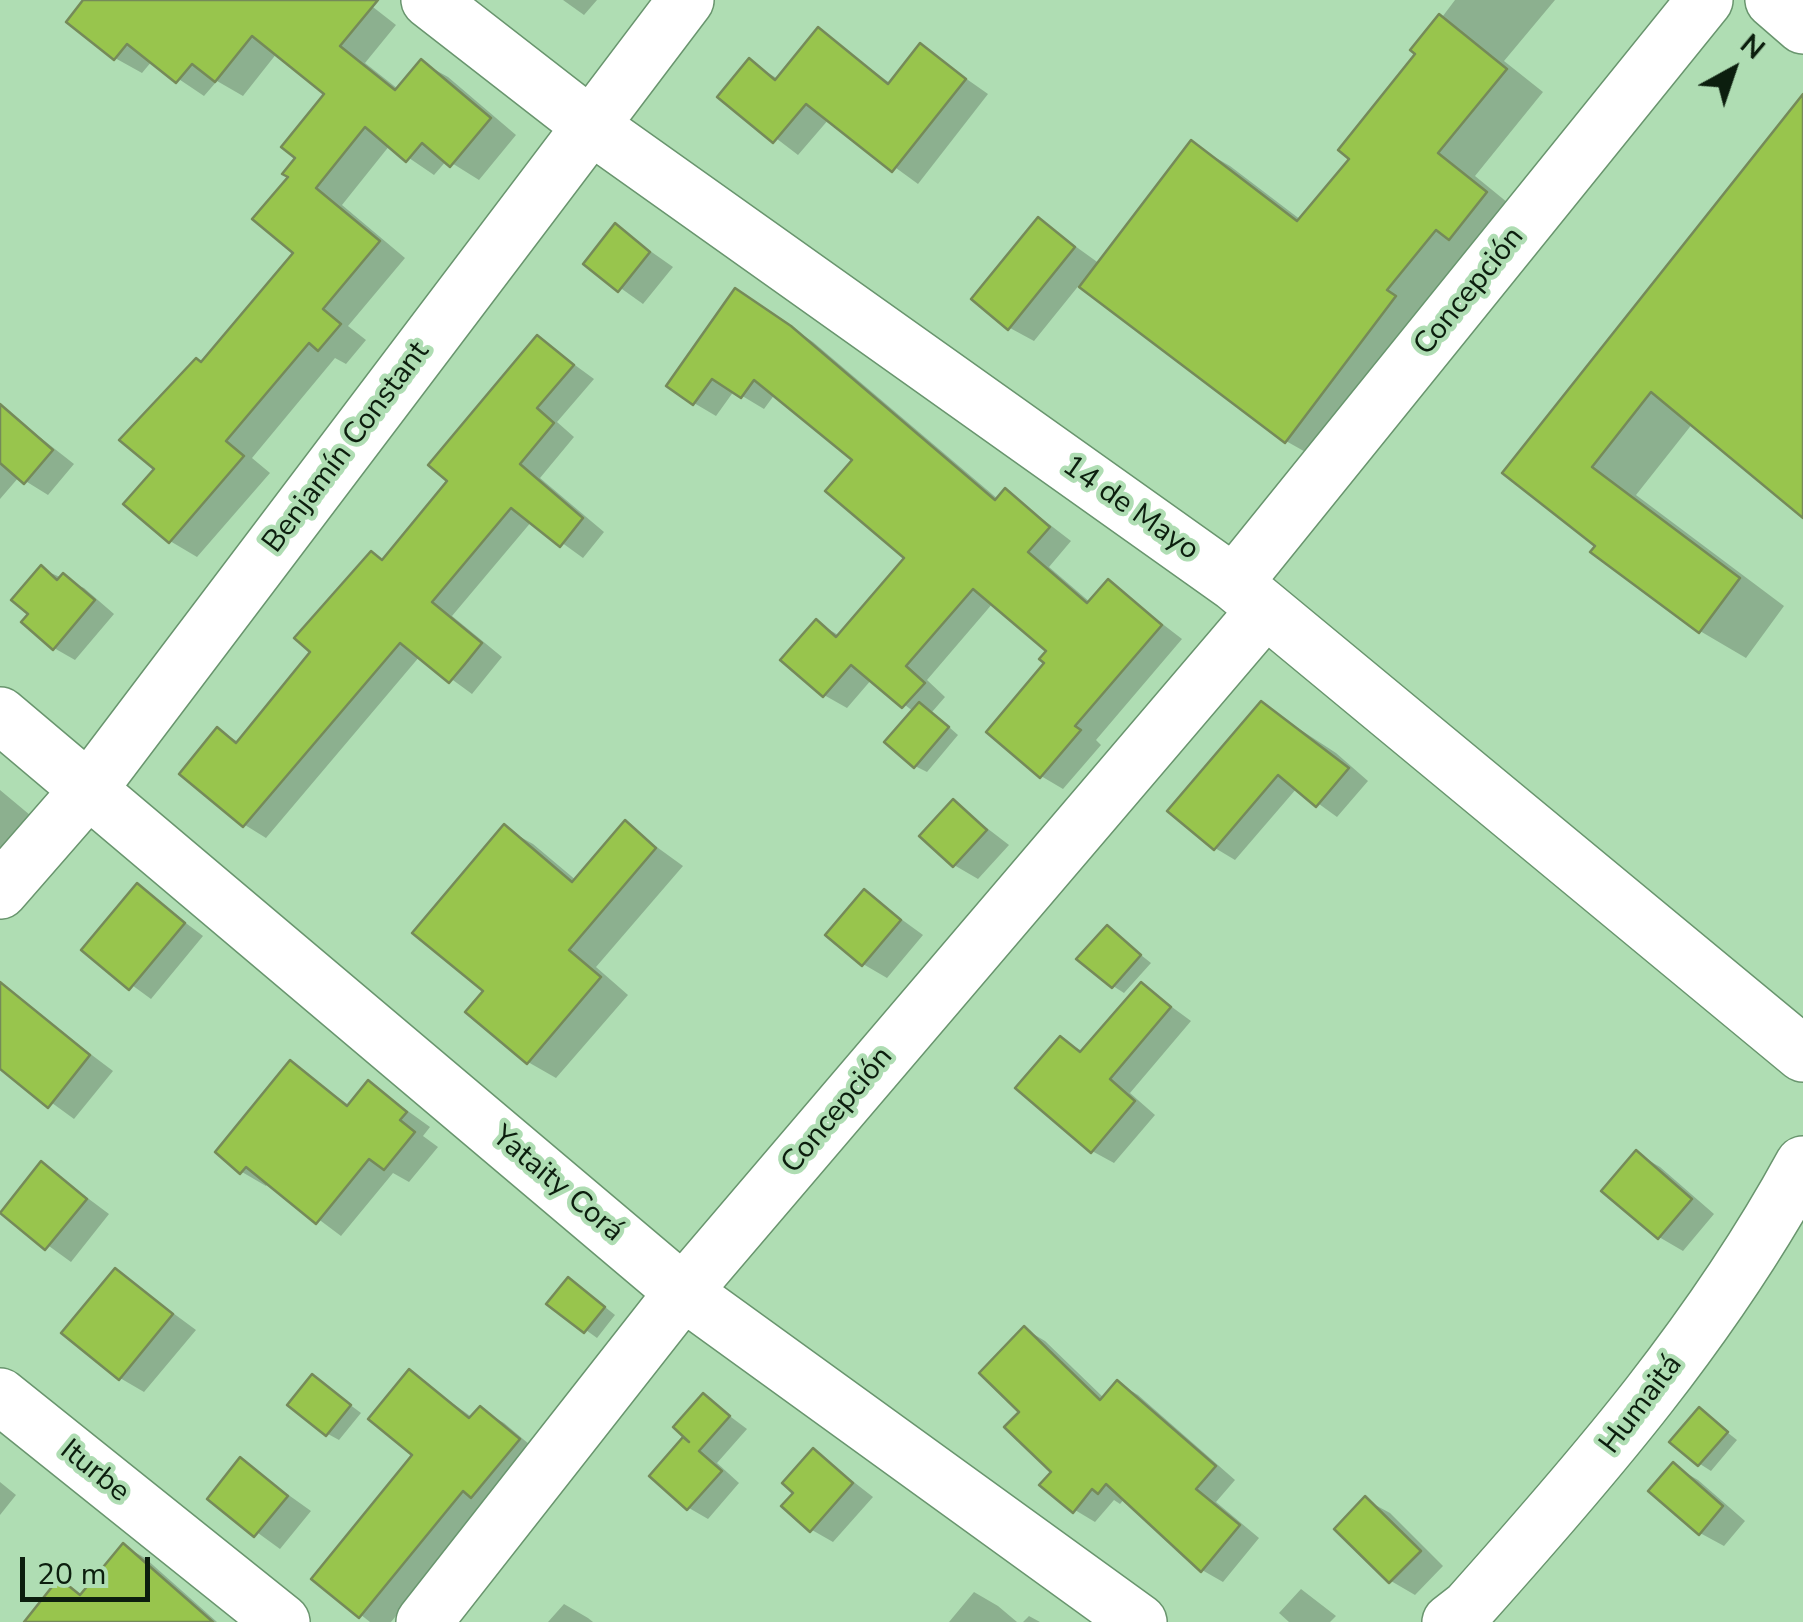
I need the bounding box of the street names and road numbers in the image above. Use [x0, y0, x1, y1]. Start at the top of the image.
street label: Concepción [1407, 221, 1533, 363]
street label: Benjamín Constant [256, 335, 438, 561]
street label: 14 de Mayo [1055, 449, 1205, 569]
street label: Concepción [775, 1040, 901, 1182]
street label: Yataity Corá [484, 1119, 630, 1251]
street label: Humaitá [1593, 1348, 1691, 1462]
street label: Iturbe [52, 1433, 136, 1511]

